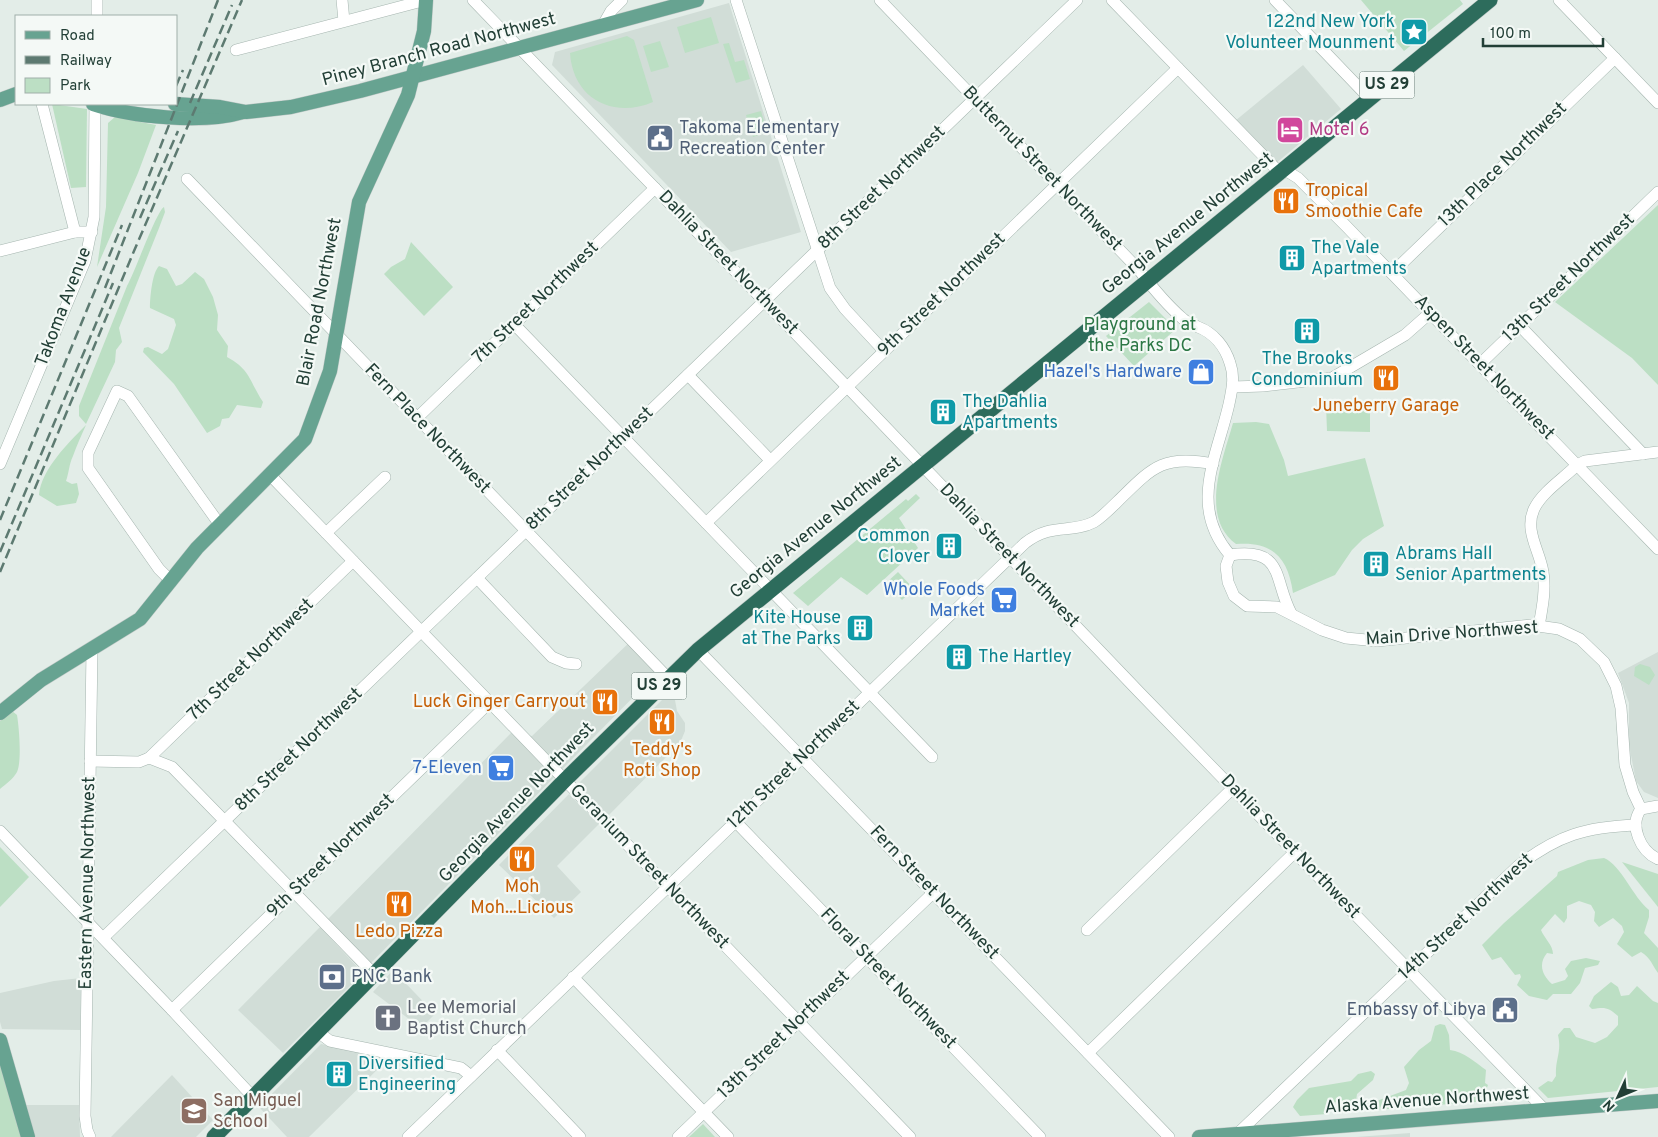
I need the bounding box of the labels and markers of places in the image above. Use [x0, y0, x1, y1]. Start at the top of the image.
place label: 122nd New York Volunteer Mounment [1225, 11, 1395, 55]
place icon: 122nd New York Volunteer Mounment [1399, 17, 1429, 47]
hotel icon: Motel 6 [1275, 115, 1305, 145]
place label: Takoma Elementary Recreation Center [679, 117, 839, 161]
place label: Motel 6 [1309, 119, 1369, 142]
public building icon: Takoma Elementary Recreation Center [645, 123, 675, 153]
place label: Tropical Smoothie Cafe [1305, 180, 1423, 224]
restaurant icon: Tropical Smoothie Cafe [1271, 186, 1301, 216]
place label: The Vale Apartments [1311, 237, 1407, 281]
building icon: The Vale Apartments [1277, 243, 1307, 273]
building icon: The Brooks Condominium [1292, 316, 1322, 346]
place label: The Brooks Condominium [1251, 348, 1363, 392]
shop icon: Hazel's Hardware [1186, 357, 1216, 387]
place label: Hazel's Hardware [1044, 361, 1182, 384]
restaurant icon: Juneberry Garage [1371, 363, 1401, 393]
place label: The Dahlia Apartments [962, 391, 1058, 435]
place label: Juneberry Garage [1313, 395, 1459, 418]
building icon: The Dahlia Apartments [928, 397, 958, 427]
place label: Common Clover [857, 525, 930, 569]
building icon: Common Clover [934, 531, 964, 561]
place label: Abrams Hall Senior Apartments [1395, 543, 1547, 587]
building icon: Abrams Hall Senior Apartments [1361, 549, 1391, 579]
place label: Whole Foods Market [883, 579, 985, 623]
supermarket icon: Whole Foods Market [989, 585, 1019, 615]
place label: Kite House at The Parks [741, 607, 841, 651]
building icon: Kite House at The Parks [845, 613, 875, 643]
building icon: The Hartley [944, 642, 974, 672]
place label: The Hartley [978, 646, 1072, 669]
restaurant icon: Luck Ginger Carryout [590, 687, 620, 717]
place label: Luck Ginger Carryout [413, 691, 586, 714]
restaurant icon: Teddy's Roti Shop [647, 707, 677, 737]
place label: Teddy's Roti Shop [623, 739, 701, 783]
supermarket icon: 7-Eleven [486, 753, 516, 783]
place label: 7-Eleven [413, 757, 482, 780]
restaurant icon: Moh Moh...Licious [507, 844, 537, 874]
place label: Moh Moh...Licious [470, 876, 574, 920]
restaurant icon: Ledo Pizza [384, 889, 414, 919]
place label: Ledo Pizza [355, 921, 443, 944]
bank icon: PNC Bank [317, 962, 347, 992]
place label: PNC Bank [351, 966, 432, 989]
public building icon: Embassy of Libya [1490, 995, 1520, 1025]
place label: Lee Memorial Baptist Church [407, 997, 527, 1041]
place label: Embassy of Libya [1347, 999, 1486, 1022]
church icon: Lee Memorial Baptist Church [373, 1003, 403, 1033]
place label: Diversified Engineering [358, 1053, 456, 1097]
building icon: Diversified Engineering [324, 1059, 354, 1089]
place label: San Miguel School [213, 1090, 301, 1134]
school or university icon: San Miguel School [179, 1096, 209, 1126]

